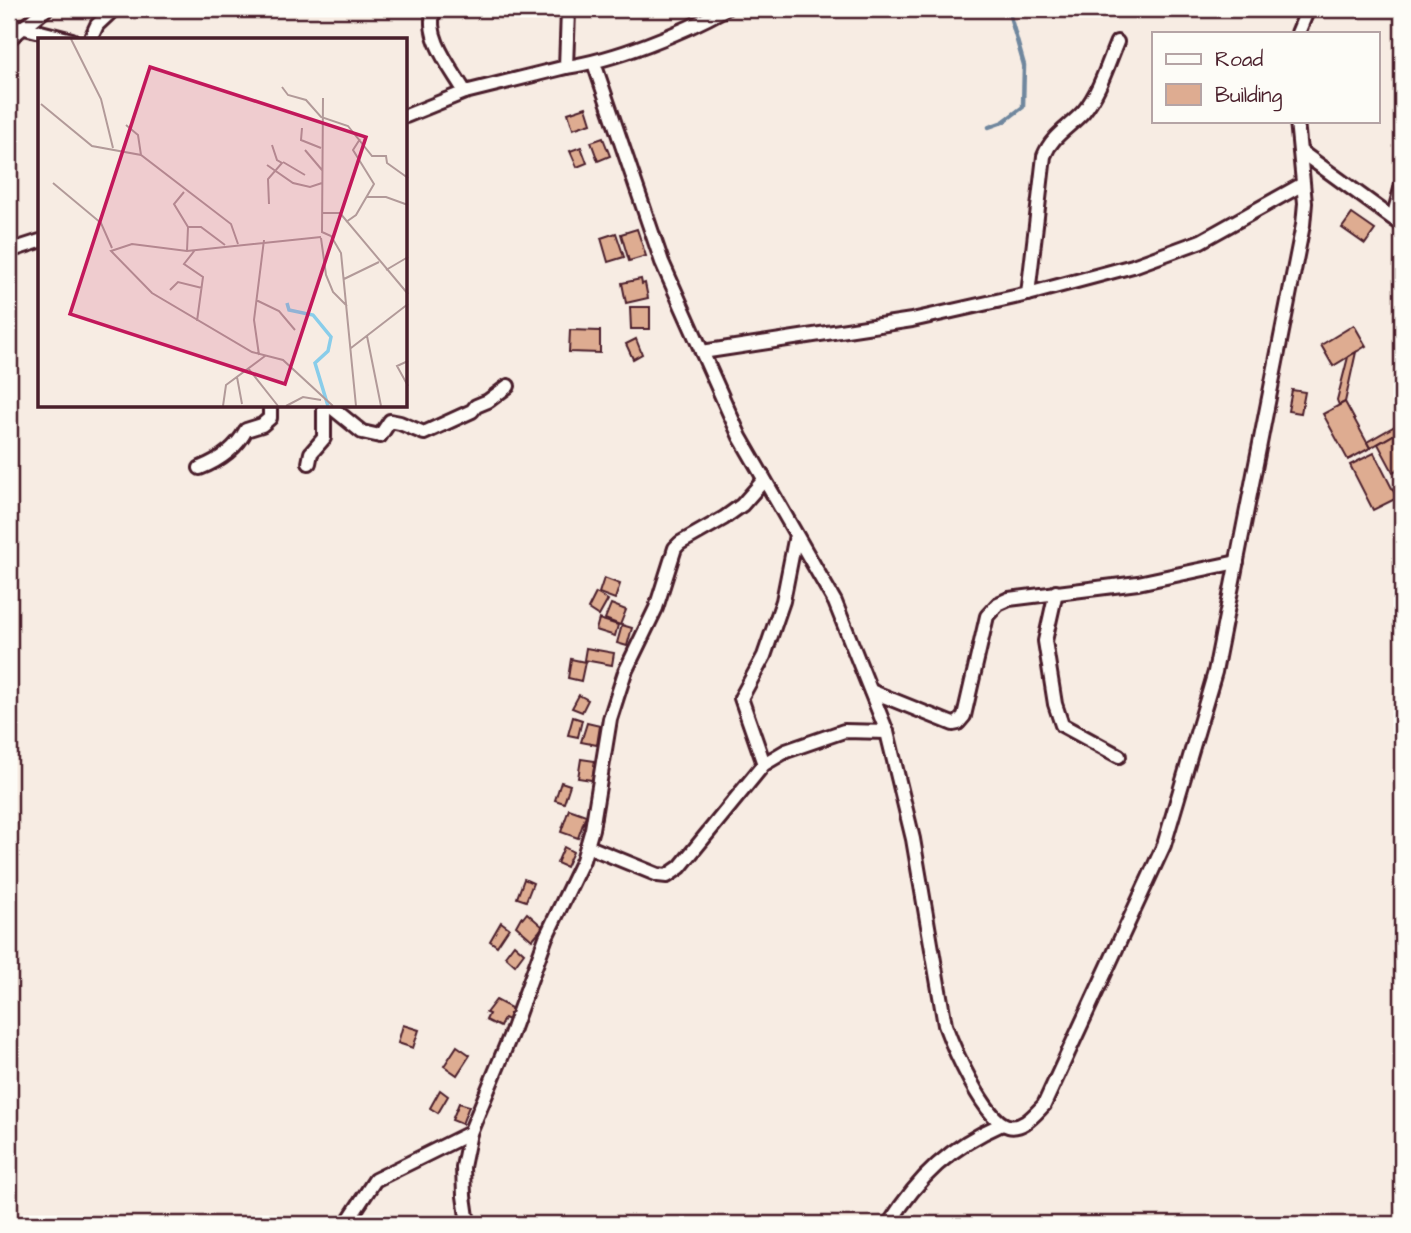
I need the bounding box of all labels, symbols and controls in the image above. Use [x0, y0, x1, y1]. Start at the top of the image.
legend [1152, 32, 1380, 122]
inset map [38, 38, 408, 408]
text: Road [1215, 45, 1263, 74]
text: Building [1215, 81, 1283, 112]

